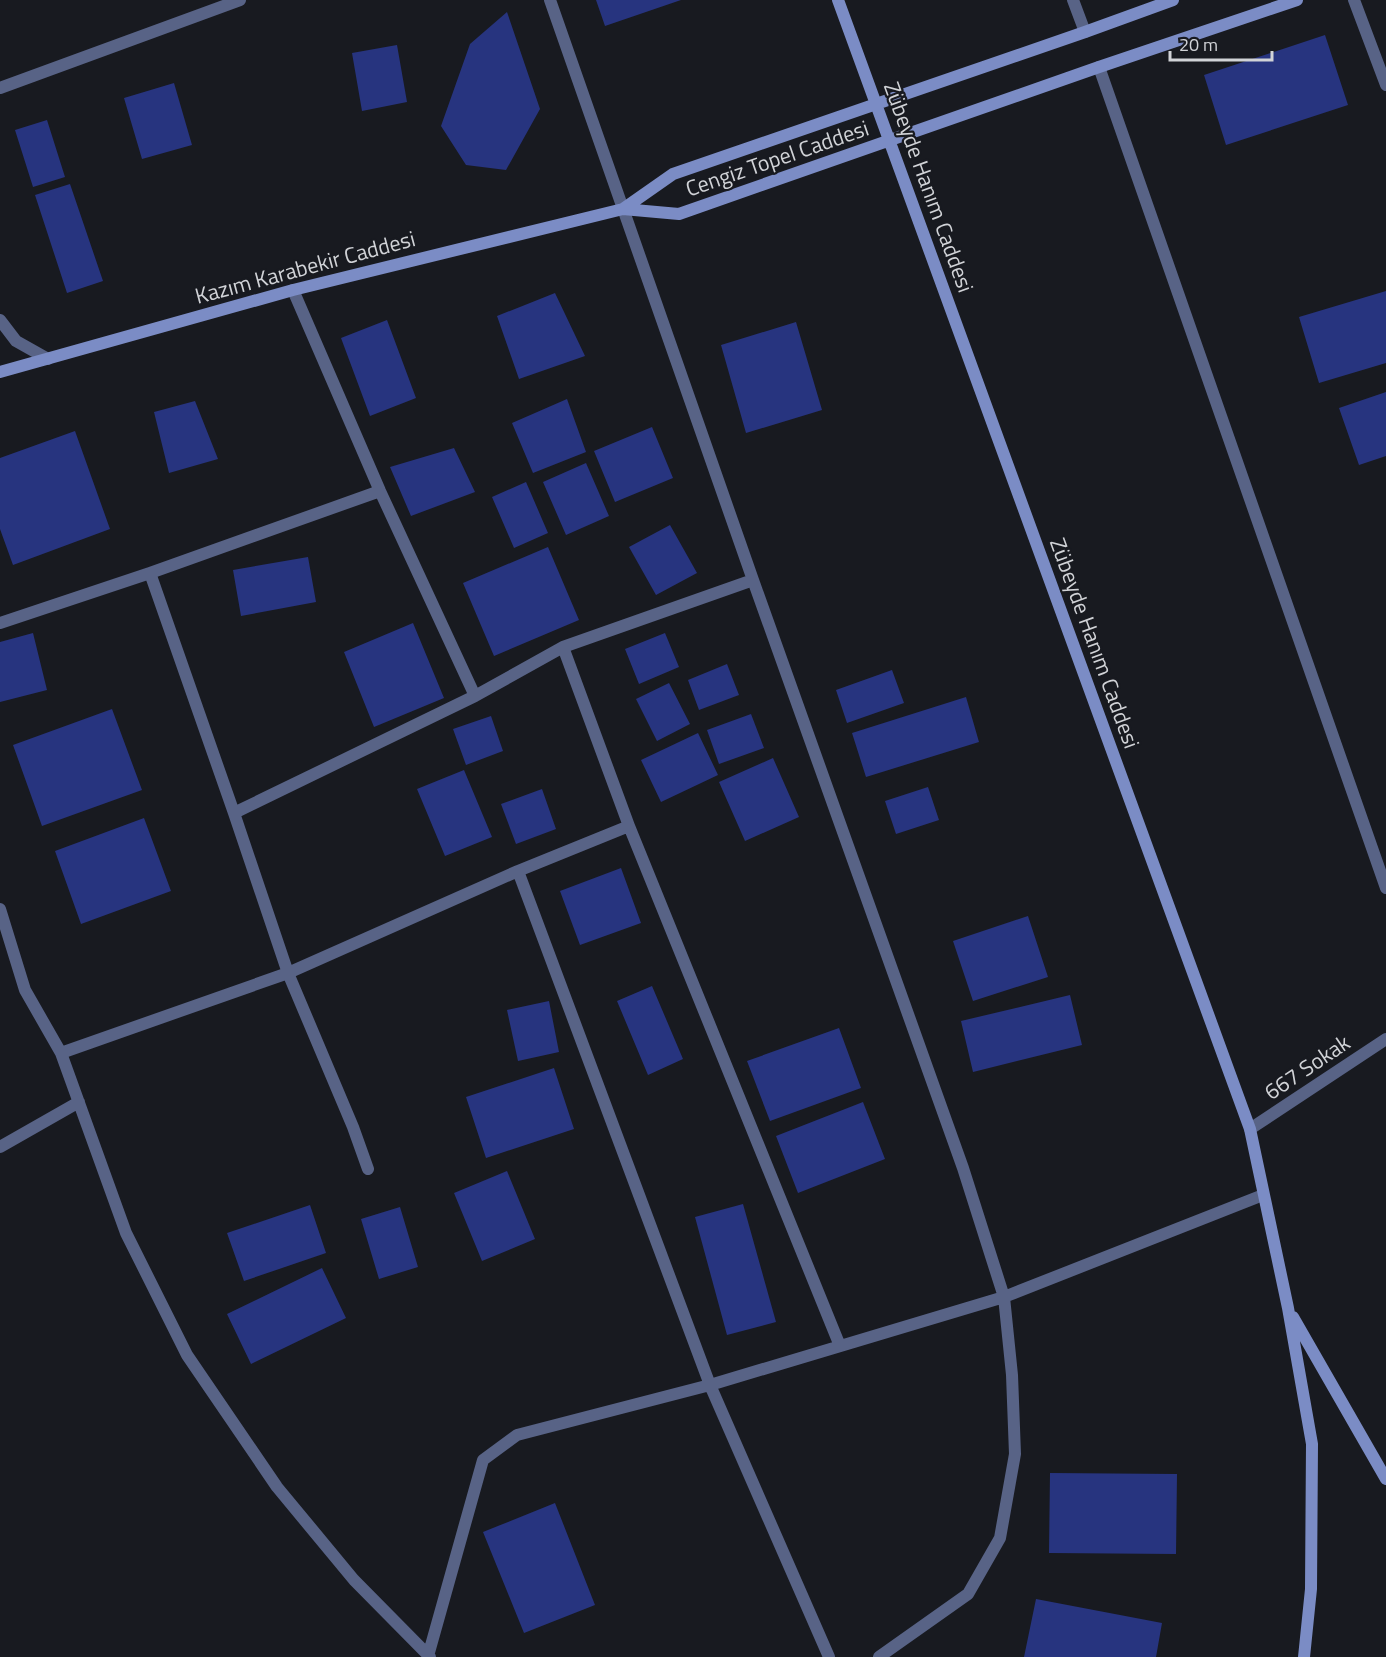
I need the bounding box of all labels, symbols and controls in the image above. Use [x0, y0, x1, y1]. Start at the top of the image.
scale bar [1170, 24, 1272, 62]
text: 20 m [1179, 31, 1218, 58]
street label: Zübeyde Hanım Caddesi [875, 77, 983, 297]
street label: Cengiz Topel Caddesi [681, 111, 873, 205]
street label: Kazım Karabekir Caddesi [191, 221, 419, 313]
street label: Zübeyde Hanım Caddesi [1041, 533, 1149, 753]
street label: 667 Sokak [1257, 1025, 1357, 1108]

